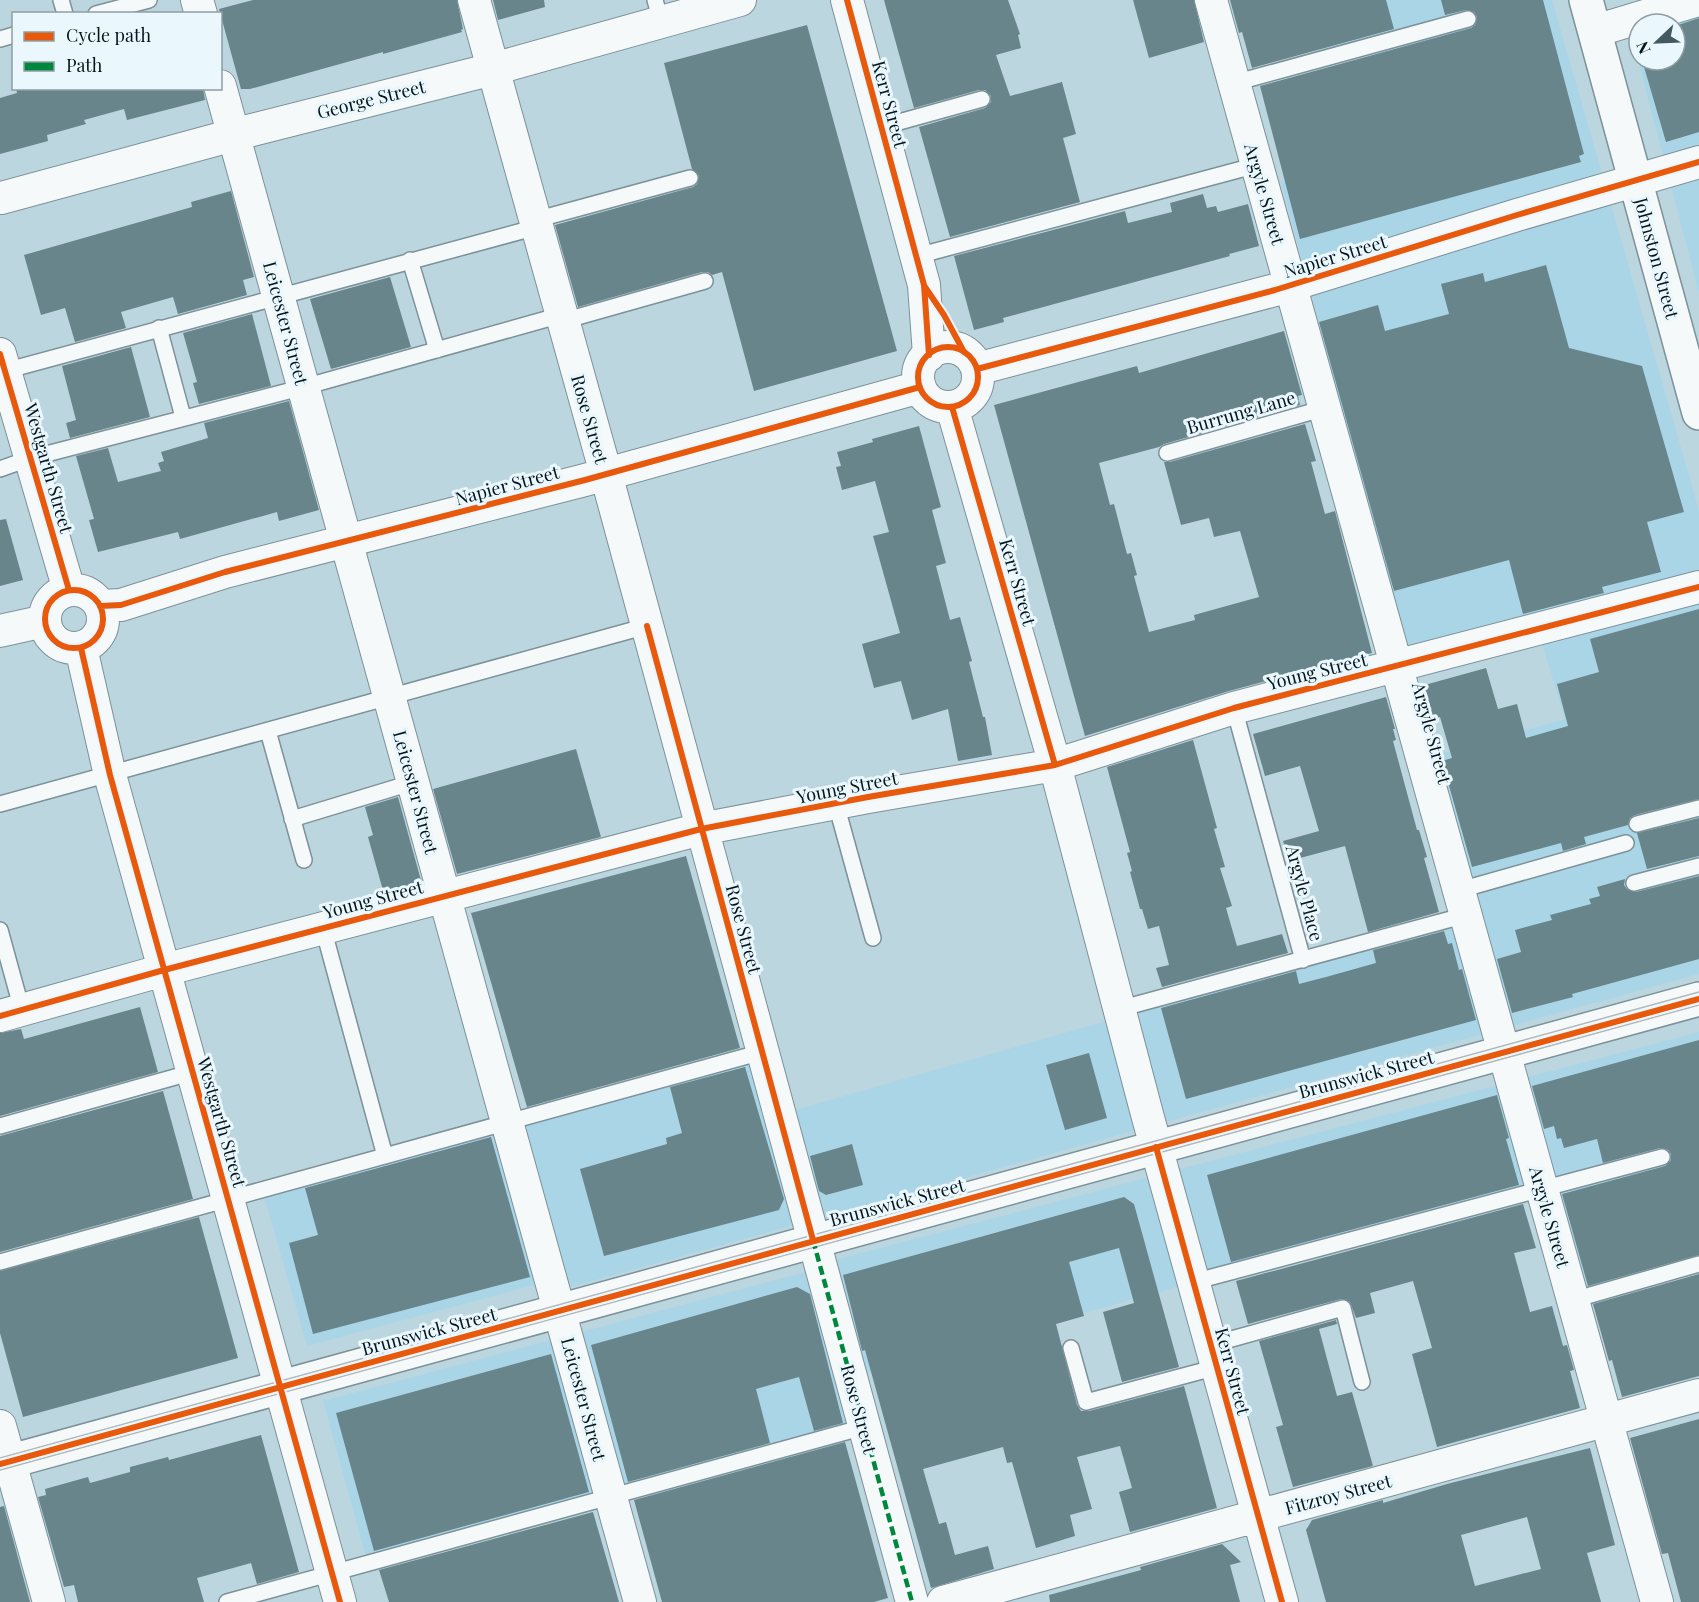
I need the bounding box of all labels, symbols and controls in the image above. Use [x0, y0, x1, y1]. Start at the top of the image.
legend [12, 12, 222, 90]
north arrow [1627, 12, 1687, 72]
text: Cycle path [66, 23, 151, 47]
text: N [1631, 38, 1655, 57]
text: Path [66, 53, 103, 77]
street label: Kerr Street [867, 58, 913, 151]
street label: George Street [314, 74, 428, 124]
street label: Argyle Street [1239, 140, 1291, 248]
street label: Johnston Street [1629, 194, 1685, 322]
street label: Napier Street [1281, 229, 1390, 283]
street label: Leicester Street [258, 259, 314, 388]
street label: Rose Street [566, 372, 614, 467]
street label: Burrung Lane [1184, 385, 1298, 439]
street label: Westgarth Street [19, 399, 79, 536]
street label: Napier Street [452, 459, 562, 510]
street label: Kerr Street [994, 536, 1042, 629]
street label: Young Street [1263, 647, 1370, 695]
street label: Argyle Street [1407, 679, 1457, 787]
street label: Leicester Street [388, 728, 444, 857]
street label: Young Street [793, 765, 900, 809]
street label: Argyle Place [1280, 842, 1329, 944]
street label: Young Street [319, 874, 426, 924]
street label: Rose Street [721, 882, 768, 977]
street label: Brunswick Street [1296, 1044, 1437, 1104]
street label: Westgarth Street [192, 1053, 252, 1190]
street label: Argyle Street [1524, 1163, 1576, 1271]
street label: Brunswick Street [827, 1172, 968, 1232]
street label: Brunswick Street [359, 1301, 500, 1361]
street label: Kerr Street [1210, 1325, 1256, 1418]
street label: Leicester Street [556, 1335, 612, 1464]
street label: Rose Street [836, 1362, 883, 1457]
street label: Fitzroy Street [1282, 1468, 1394, 1520]

